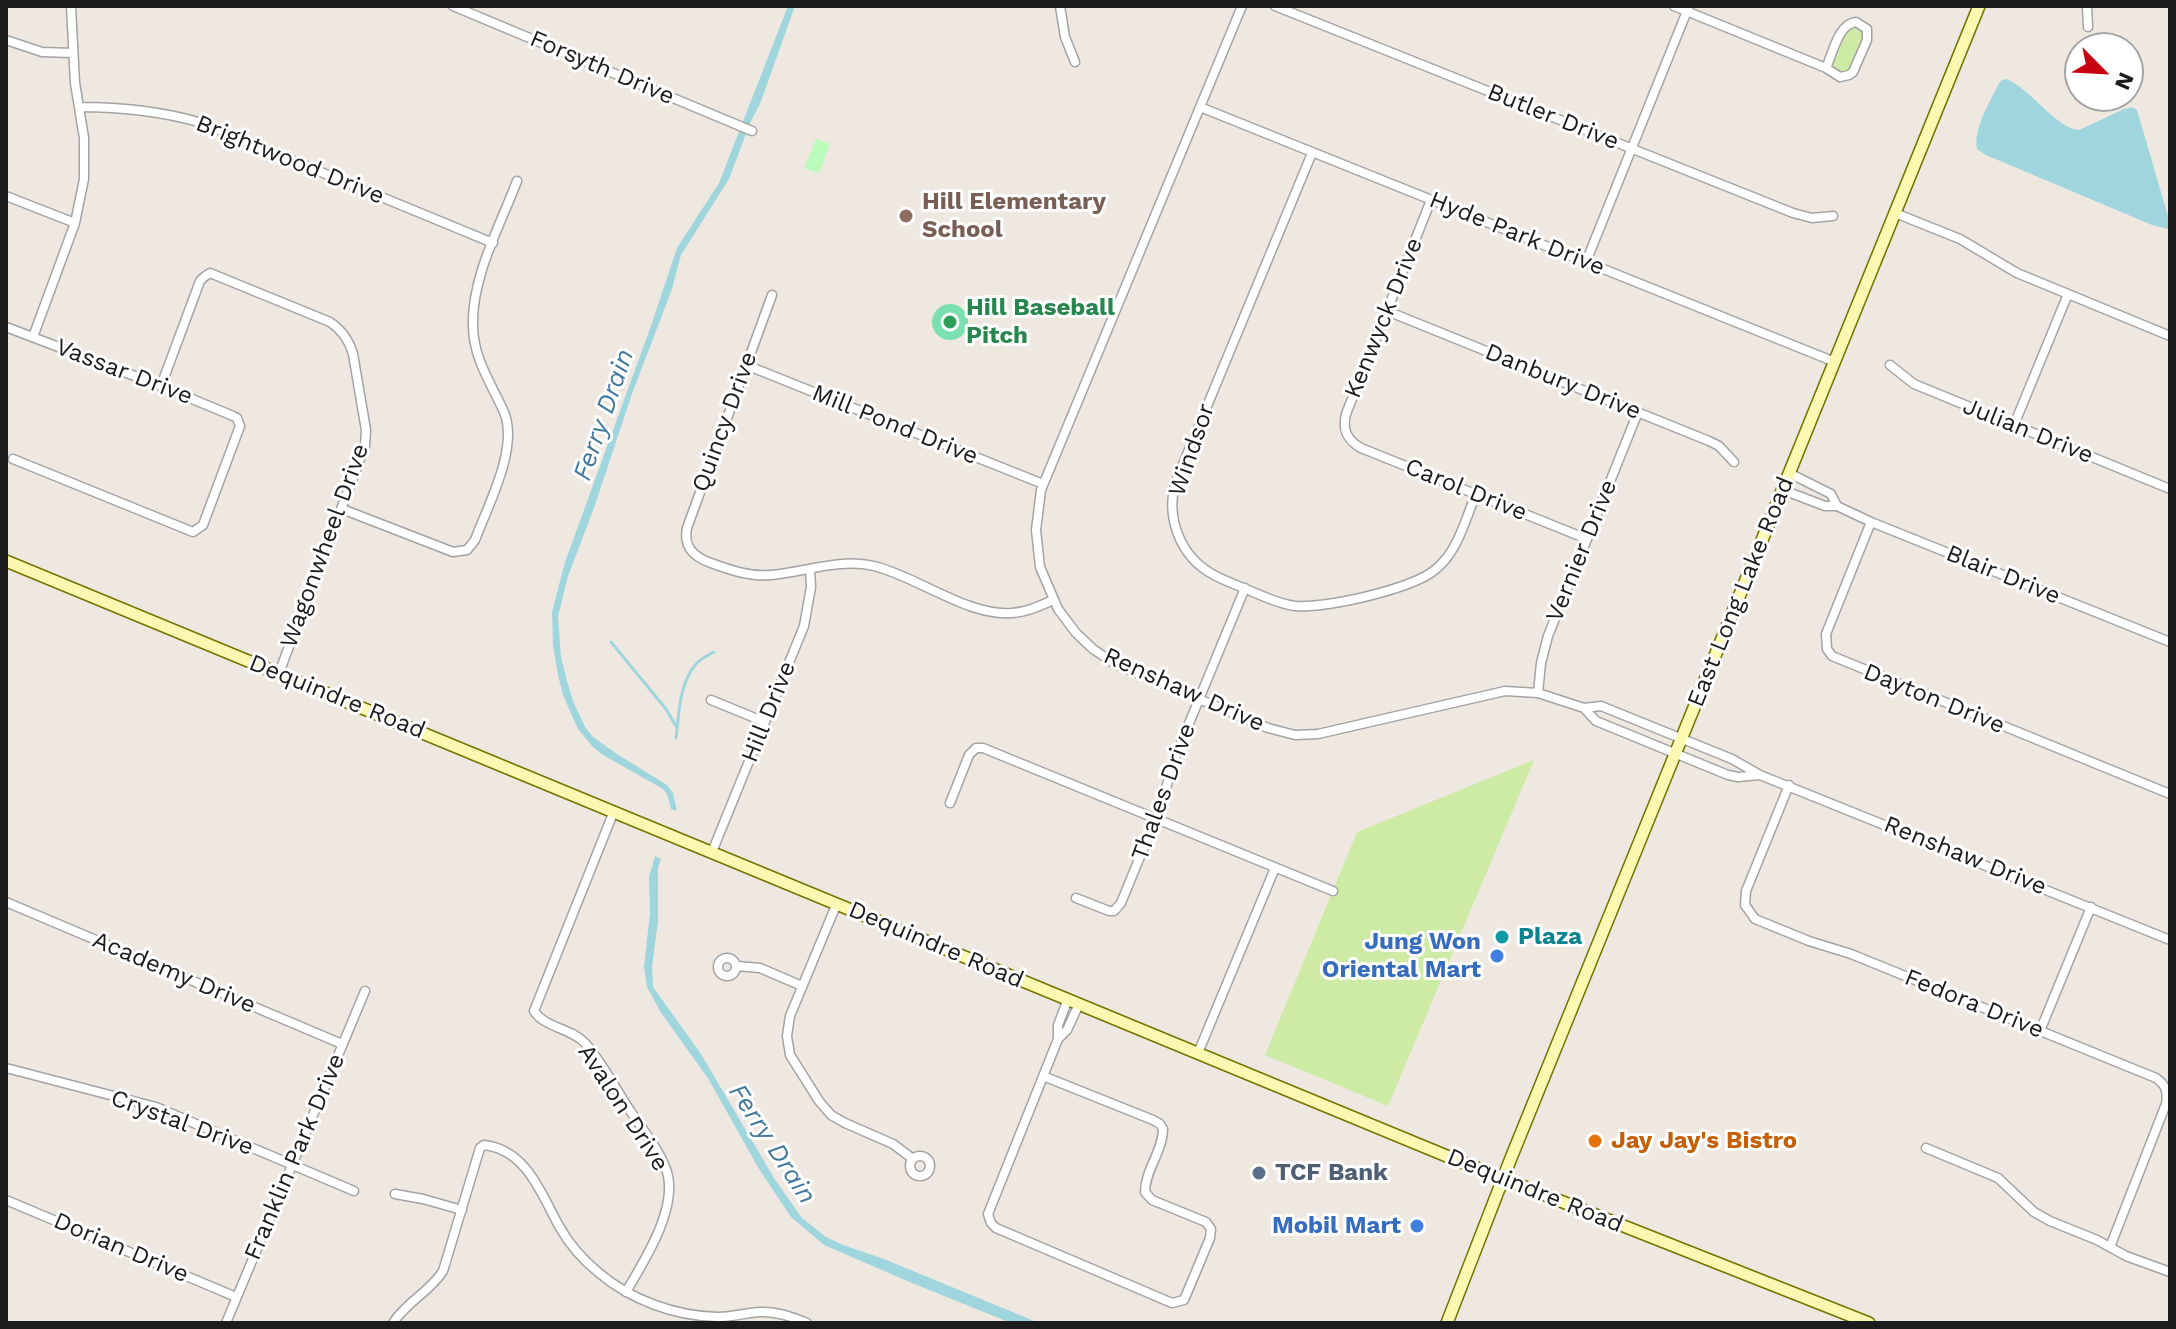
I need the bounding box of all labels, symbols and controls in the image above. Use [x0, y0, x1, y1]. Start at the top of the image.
street label: Forsyth Drive [525, 25, 679, 111]
north arrow [2064, 32, 2144, 112]
text: N [2110, 69, 2139, 94]
street label: Butler Drive [1483, 78, 1623, 156]
street label: Brightwood Drive [192, 109, 388, 211]
street label: Hyde Park Drive [1425, 186, 1609, 282]
place label: Hill Elementary School [922, 188, 1106, 244]
marker: Hill Elementary School [897, 207, 915, 225]
street label: Kenwyck Drive [1339, 234, 1429, 402]
place label: Hill Baseball Pitch [966, 294, 1115, 350]
marker: Hill Baseball Pitch [941, 313, 959, 331]
street label: Vassar Drive [52, 333, 196, 411]
street label: Danbury Drive [1481, 338, 1645, 426]
water label: Ferry Drain [567, 345, 641, 485]
street label: Quincy Drive [686, 348, 764, 496]
street label: Mill Pond Drive [808, 379, 982, 471]
street label: Julian Drive [1959, 392, 2097, 470]
street label: Windsor [1163, 400, 1221, 500]
street label: Wagonwheel Drive [275, 440, 375, 652]
street label: Carol Drive [1401, 452, 1531, 528]
street label: East Long Lake Road [1682, 473, 1800, 711]
street label: Vernier Drive [1540, 476, 1624, 626]
street label: Blair Drive [1942, 539, 2064, 611]
street label: Renshaw Drive [1099, 642, 1269, 738]
street label: Dequindre Road [245, 649, 429, 745]
street label: Hill Drive [736, 657, 802, 767]
street label: Dayton Drive [1859, 658, 2009, 740]
street label: Thales Drive [1126, 719, 1202, 865]
street label: Renshaw Drive [1879, 810, 2051, 902]
street label: Dequindre Road [844, 895, 1028, 995]
place label: Plaza [1518, 923, 1582, 951]
street label: Academy Drive [88, 926, 260, 1020]
place label: Jung Won Oriental Mart [1322, 928, 1481, 984]
marker: Plaza [1493, 928, 1511, 946]
marker: Jung Won Oriental Mart [1488, 947, 1506, 965]
street label: Fedora Drive [1900, 963, 2048, 1045]
street label: Avalon Drive [571, 1039, 675, 1177]
street label: Franklin Park Drive [238, 1049, 352, 1265]
water label: Ferry Drain [722, 1078, 822, 1210]
street label: Crystal Drive [107, 1084, 257, 1162]
place label: Jay Jay's Bistro [1611, 1127, 1797, 1155]
marker: Jay Jay's Bistro [1586, 1132, 1604, 1150]
street label: Dequindre Road [1443, 1143, 1627, 1239]
place label: TCF Bank [1275, 1159, 1388, 1187]
marker: TCF Bank [1250, 1164, 1268, 1182]
street label: Dorian Drive [49, 1207, 193, 1289]
place label: Mobil Mart [1272, 1212, 1401, 1240]
marker: Mobil Mart [1408, 1217, 1426, 1235]

